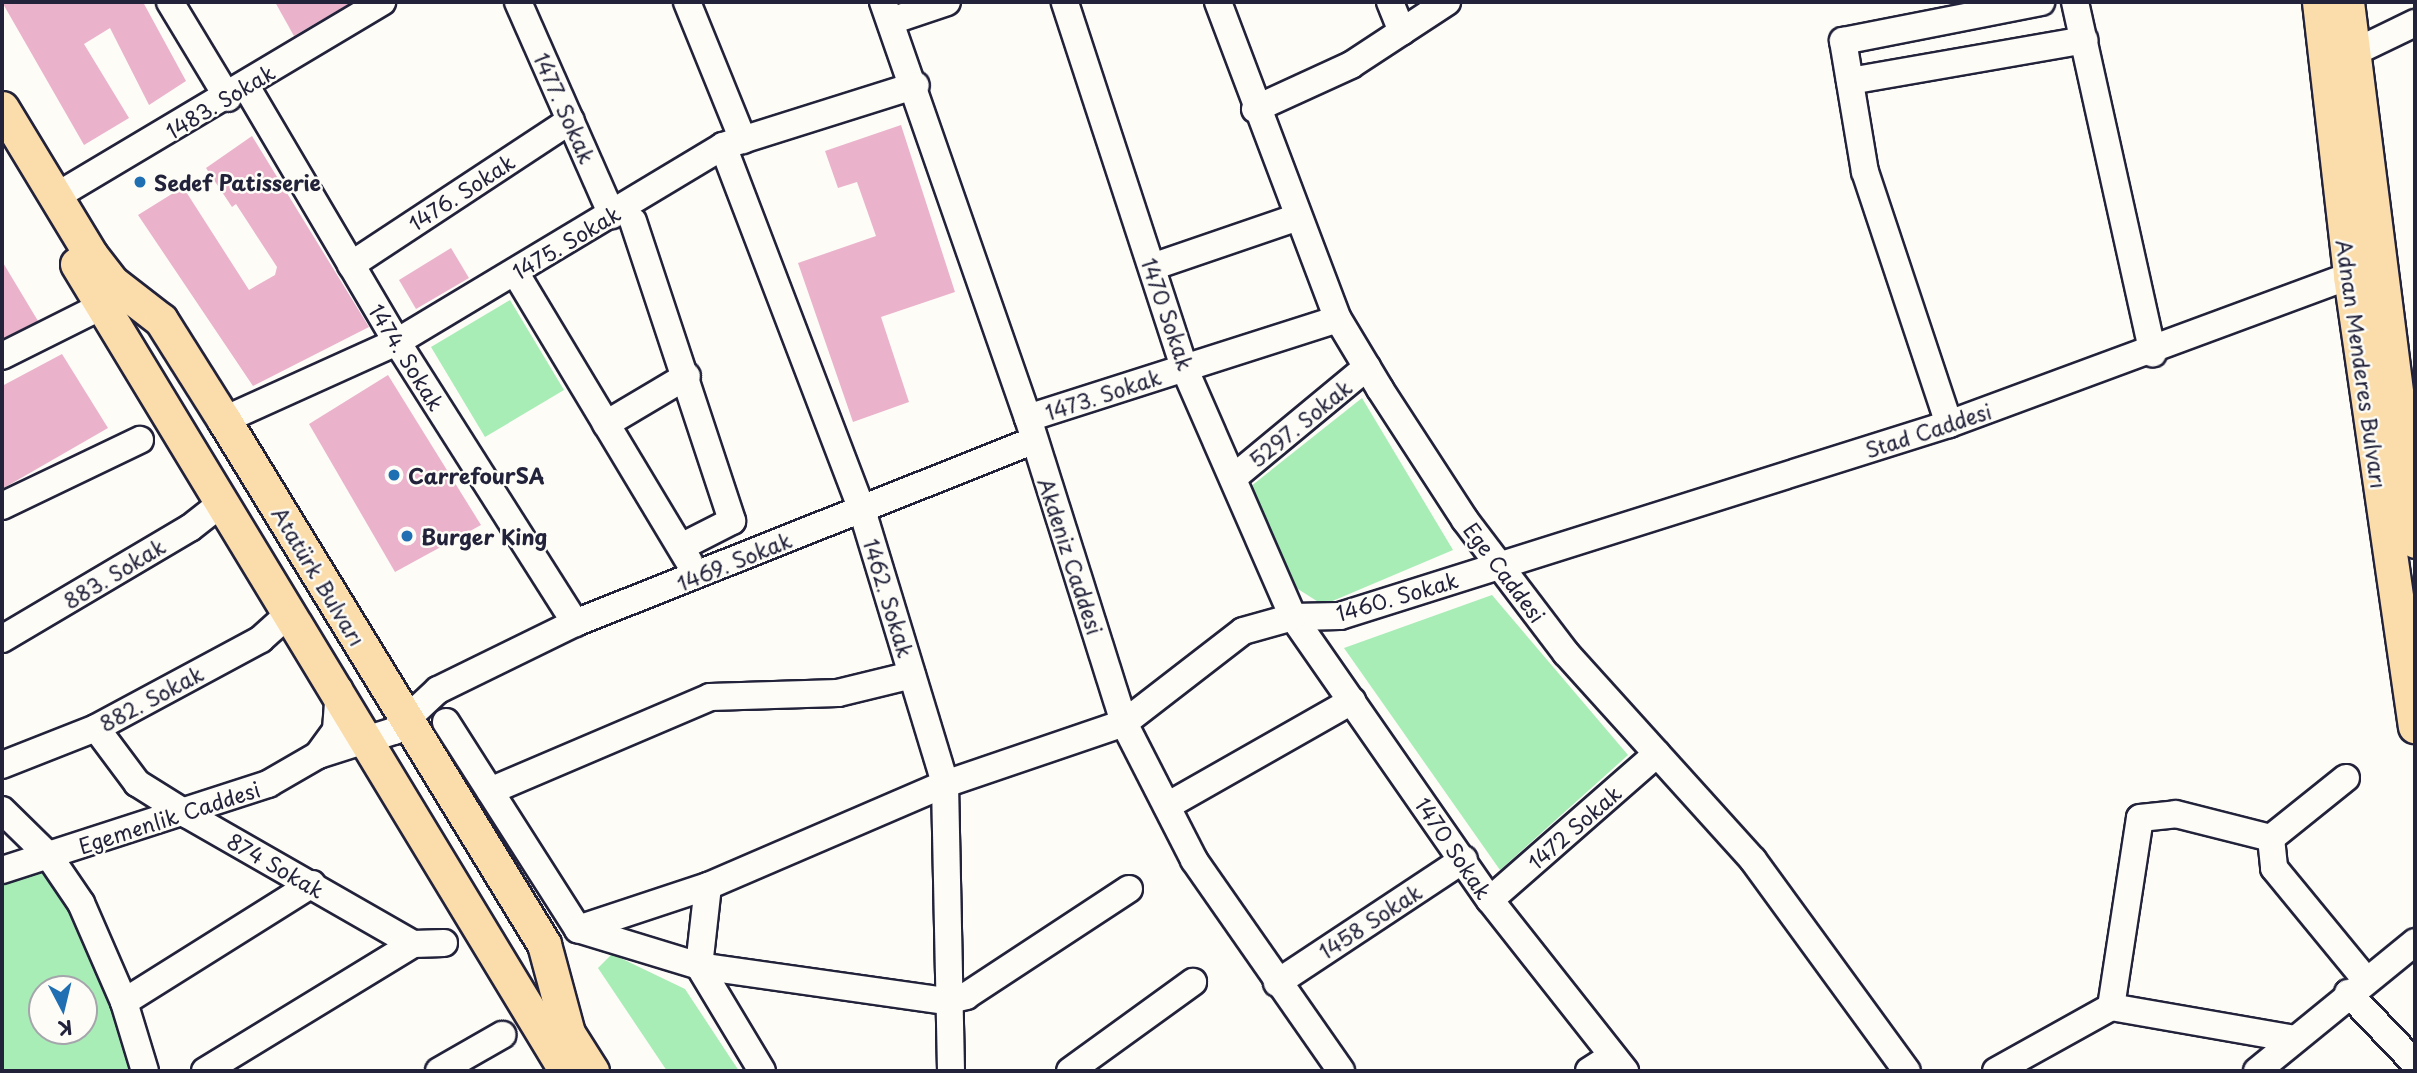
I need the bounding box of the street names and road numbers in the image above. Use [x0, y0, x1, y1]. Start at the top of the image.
street label: 1477. Sokak [529, 48, 601, 168]
street label: 1483. Sokak [161, 58, 279, 144]
street label: 1476. Sokak [403, 148, 519, 236]
street label: 1475. Sokak [508, 200, 624, 284]
street label: Adnan Menderes Bulvarı [2332, 238, 2392, 490]
street label: 1470 Sokak [1137, 254, 1199, 374]
street label: 1474. Sokak [364, 299, 450, 415]
street label: 1473. Sokak [1041, 363, 1165, 425]
street label: 5297. Sokak [1244, 374, 1356, 472]
street label: Stad Caddesi [1861, 398, 1995, 462]
street label: Akdeniz Caddesi [1034, 474, 1108, 638]
street label: Atatürk Bulvarı [267, 501, 371, 651]
street label: Ege Caddesi [1458, 516, 1552, 628]
street label: 1469. Sokak [672, 526, 796, 596]
street label: 883. Sokak [58, 532, 170, 614]
street label: 1462. Sokak [859, 535, 919, 661]
street label: 1460. Sokak [1333, 566, 1461, 626]
street label: 882. Sokak [94, 660, 208, 736]
street label: Egemenlik Caddesi [75, 776, 263, 858]
street label: 1472 Sokak [1521, 779, 1627, 875]
street label: 1470 Sokak [1411, 792, 1497, 904]
street label: 874 Sokak [223, 827, 329, 903]
street label: 1458 Sokak [1314, 878, 1426, 964]

